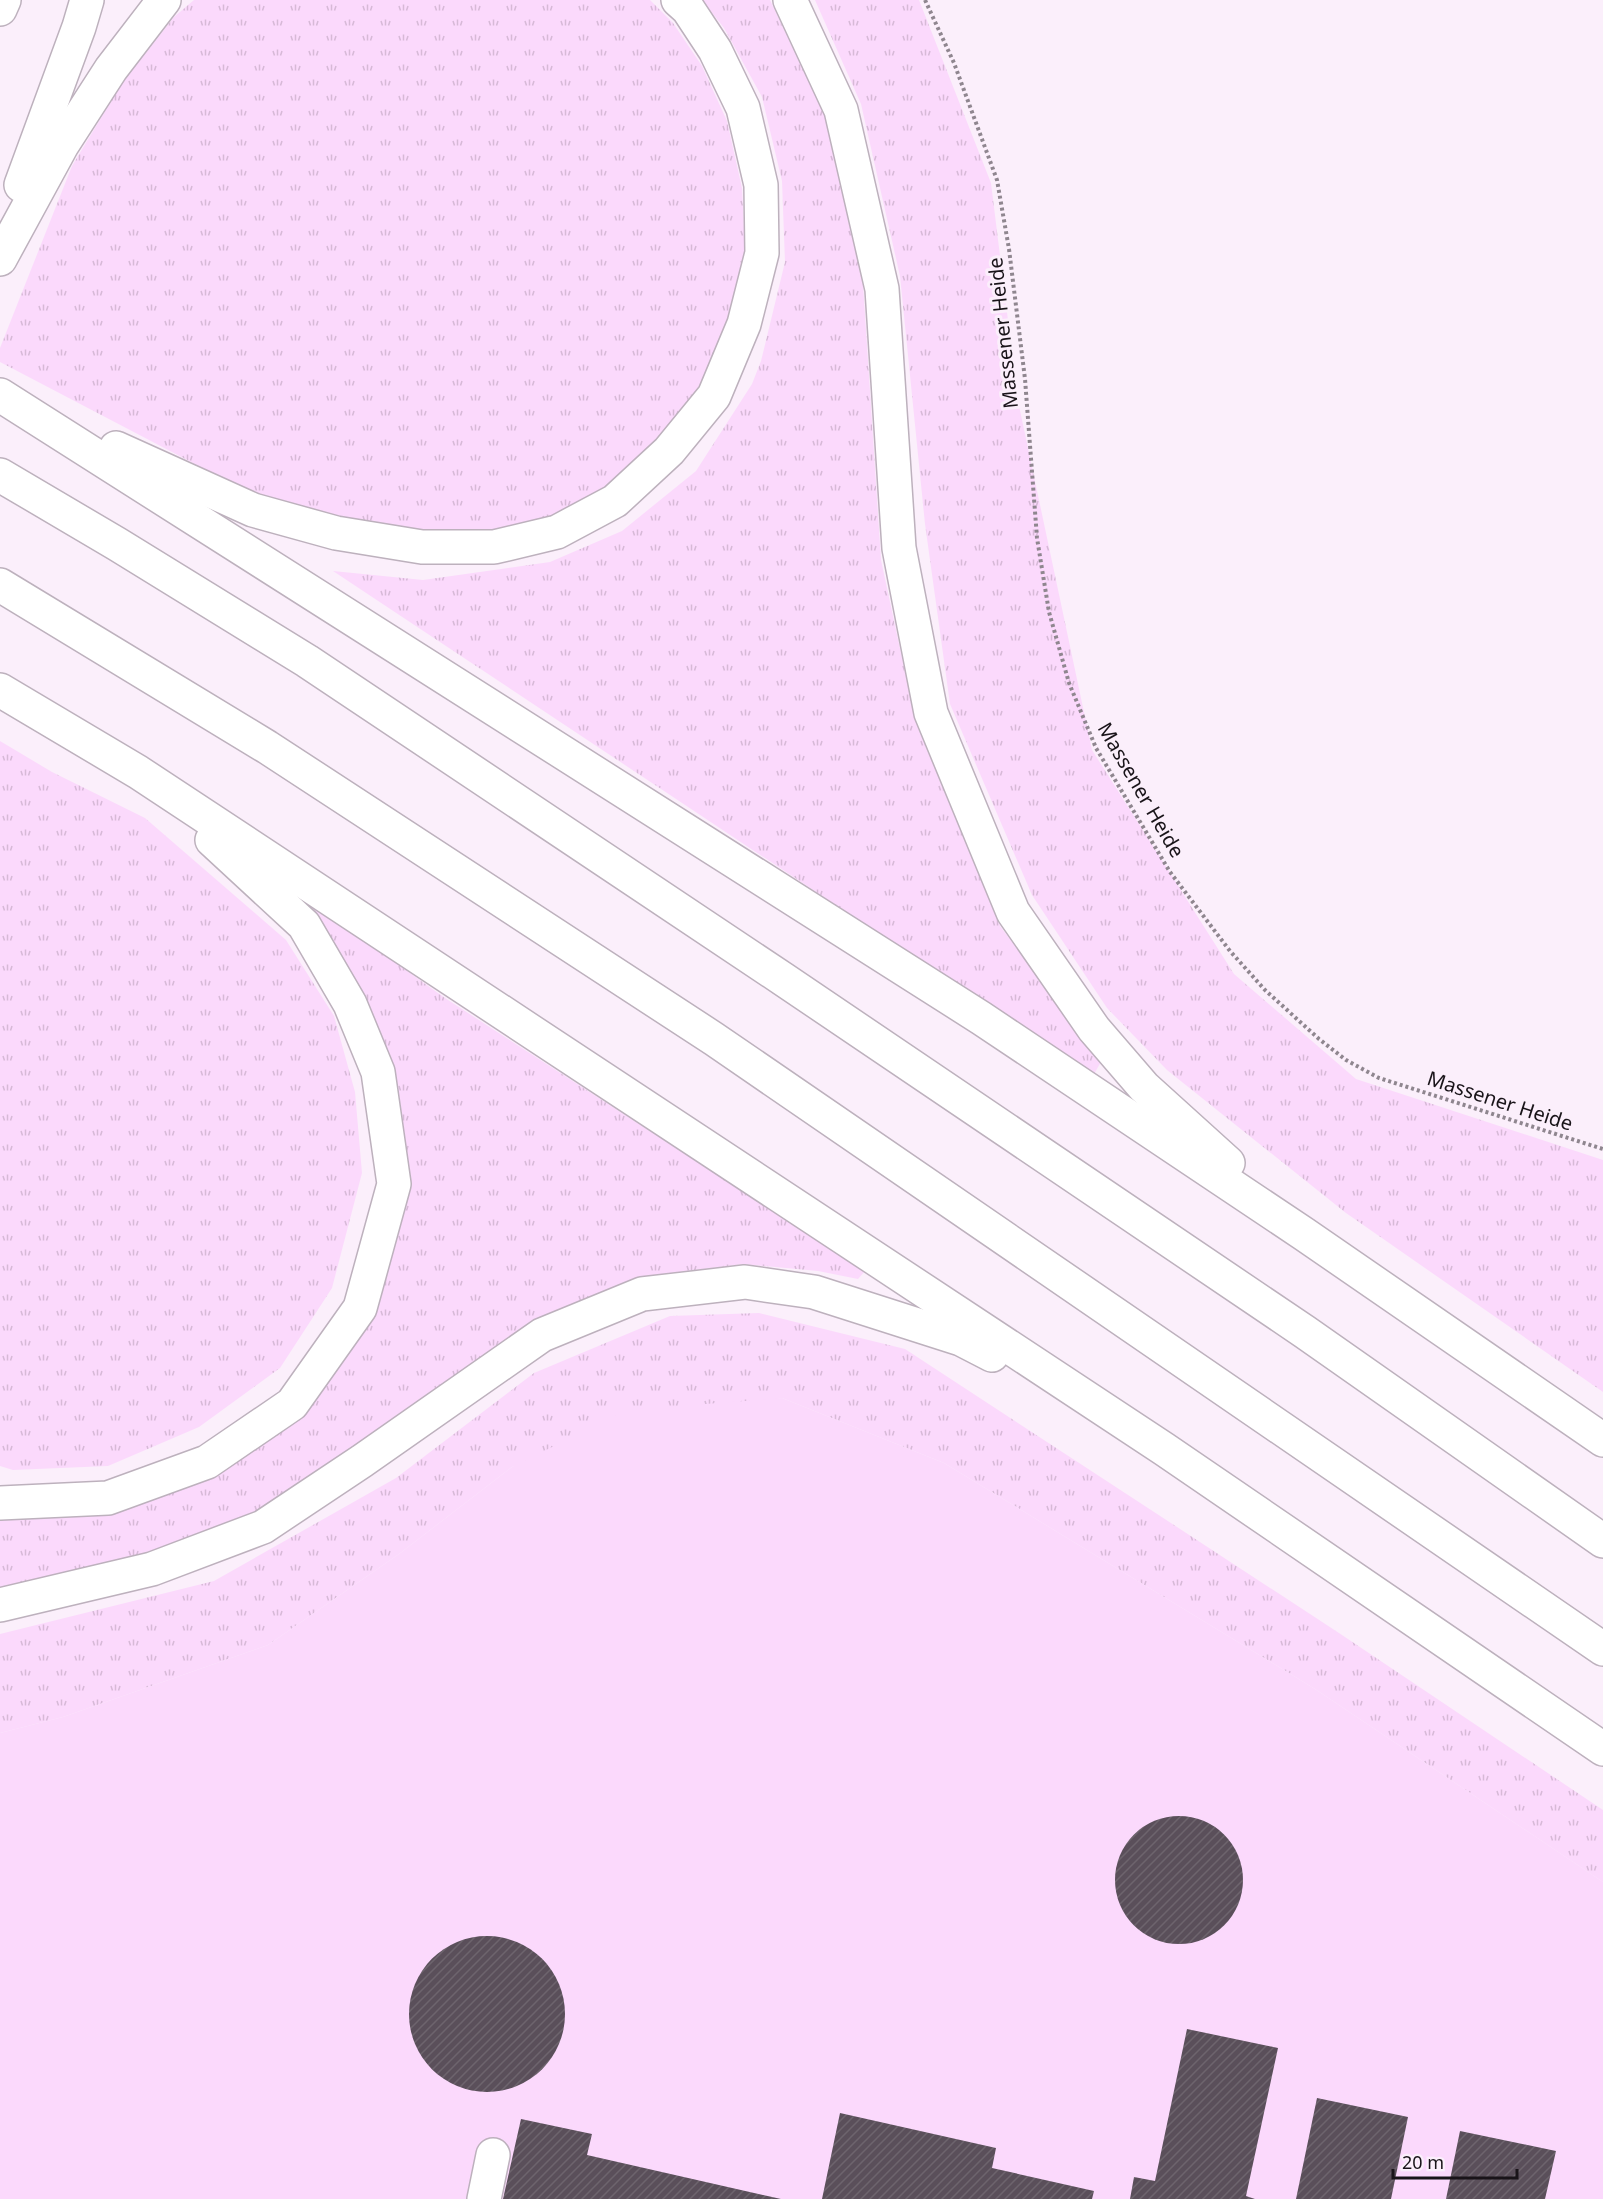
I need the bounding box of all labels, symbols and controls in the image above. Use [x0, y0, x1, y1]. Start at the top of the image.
street label: Massener Heide [981, 256, 1024, 410]
street label: Massener Heide [1092, 717, 1191, 862]
street label: Massener Heide [1424, 1064, 1576, 1137]
scale bar [1393, 2142, 1518, 2180]
text: 20 m [1402, 2150, 1444, 2174]

